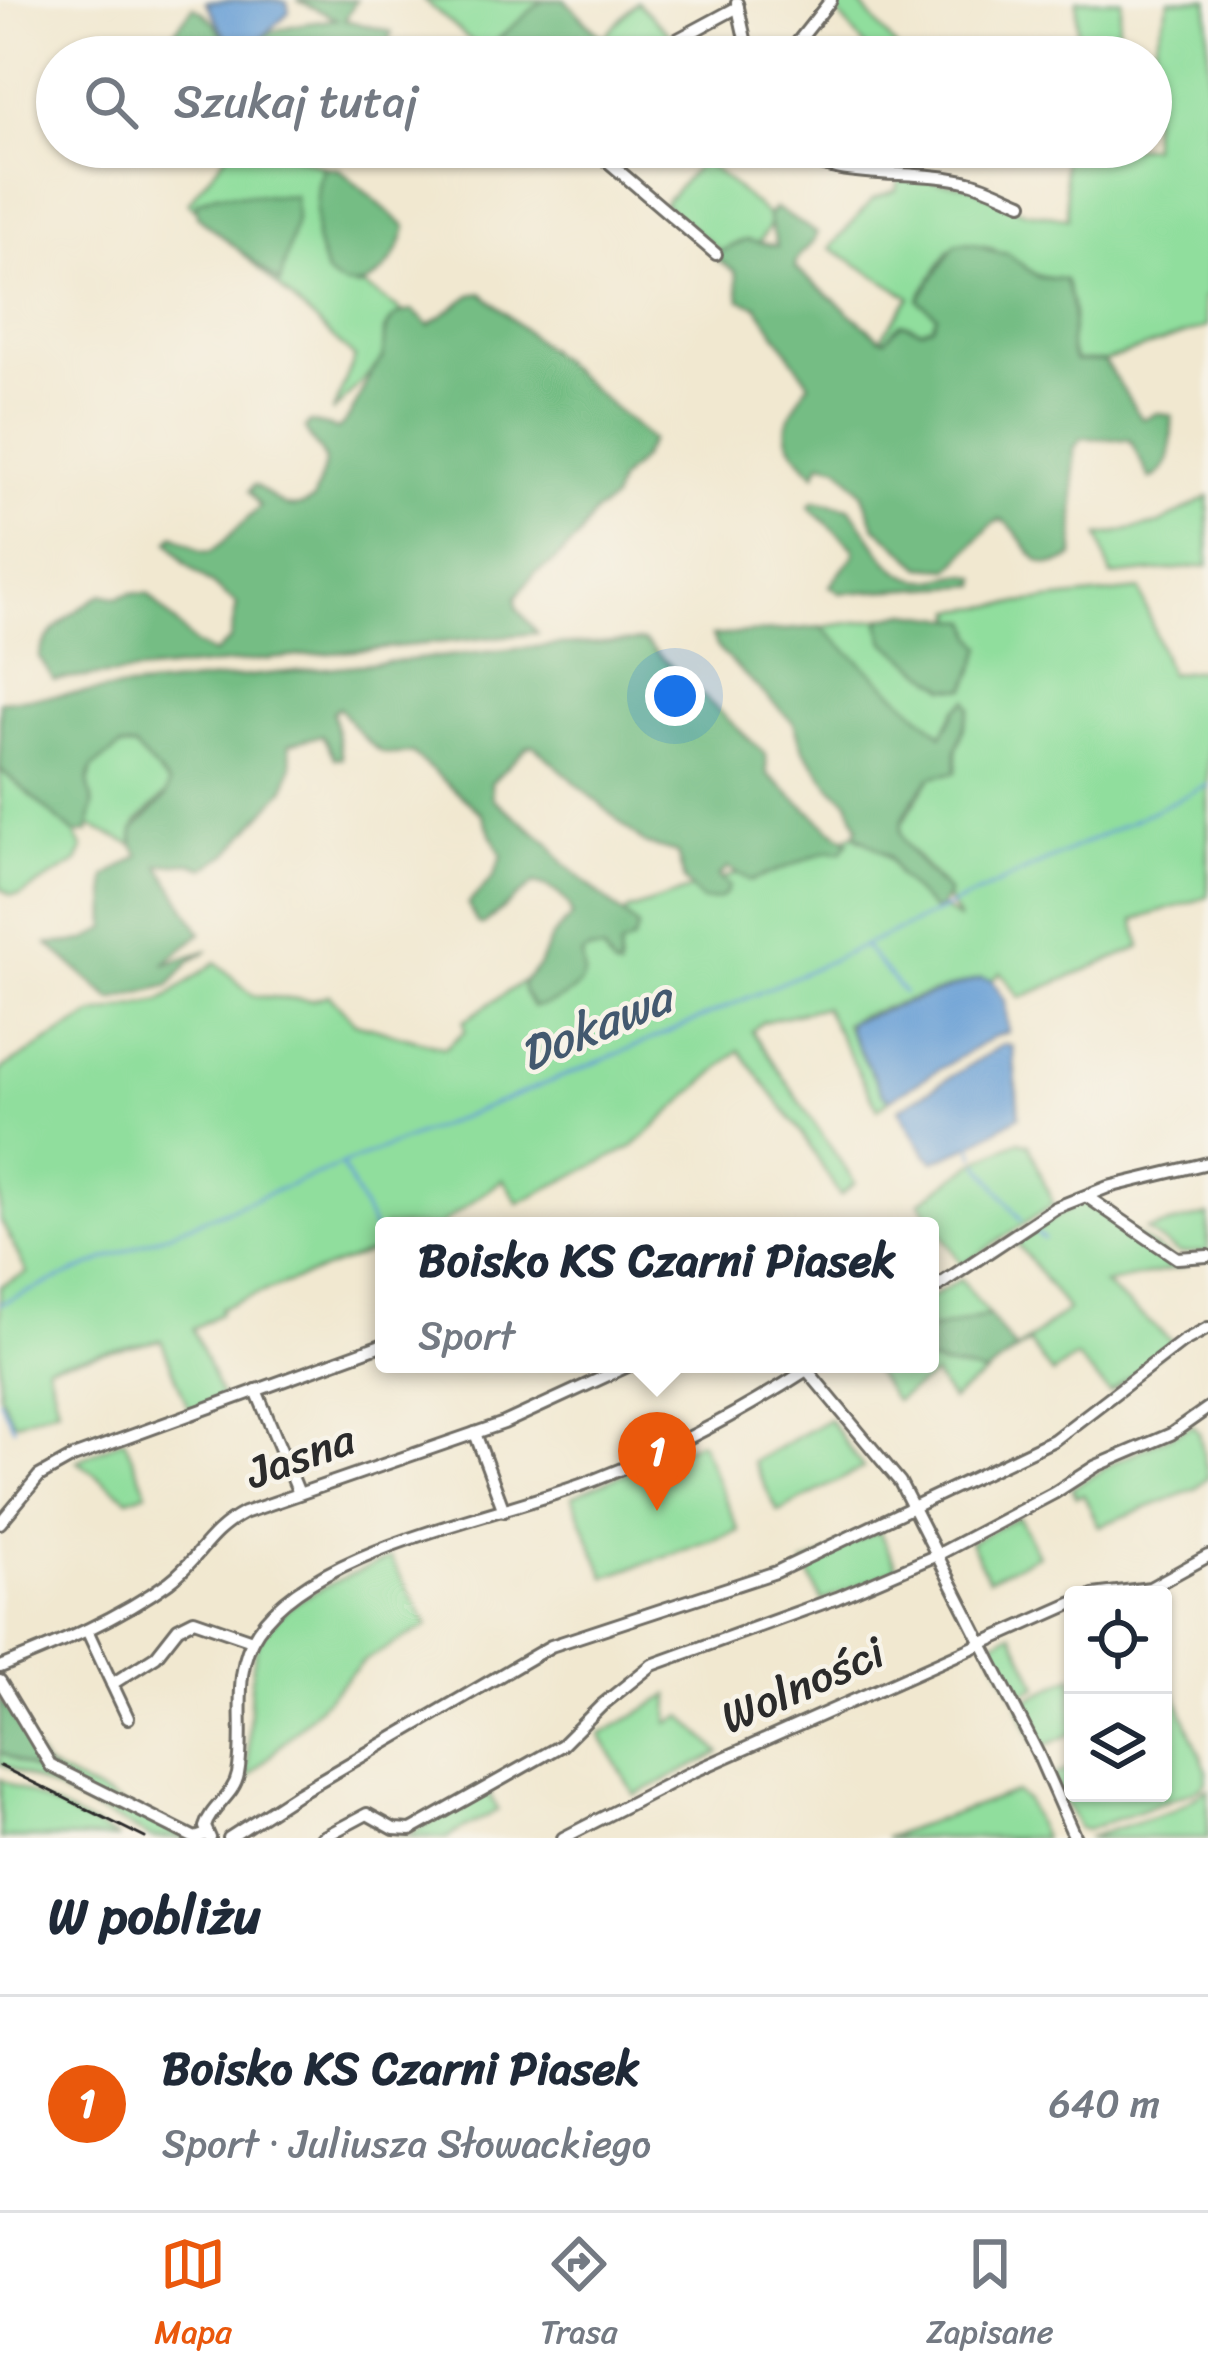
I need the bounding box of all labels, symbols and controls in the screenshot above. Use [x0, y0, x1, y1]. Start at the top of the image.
search box [36, 36, 1172, 168]
text: Szukaj tutaj [174, 62, 418, 142]
icon: search [78, 69, 144, 135]
your location [645, 666, 705, 726]
water label: Dokawa [505, 954, 689, 1096]
popup [375, 1217, 939, 1373]
text: Boisko KS Czarni Piasek [418, 1221, 896, 1301]
text: Sport [418, 1301, 515, 1370]
street label: Jasna [233, 1399, 367, 1513]
pin: 1 [618, 1412, 696, 1511]
map controls [1064, 1586, 1172, 1802]
button: locate [1064, 1586, 1172, 1694]
street label: Wolności [707, 1613, 899, 1757]
button: layers [1064, 1694, 1172, 1802]
text: W pobliżu [48, 1871, 261, 1961]
text: Boisko KS Czarni Piasek [162, 2029, 640, 2109]
text: 1 [79, 2069, 95, 2138]
text: 640 m [1049, 2069, 1160, 2138]
text: Sport · Juliusza Słowackiego [162, 2109, 651, 2178]
tab: Mapa [154, 2231, 232, 2361]
tab: Trasa [540, 2231, 618, 2361]
tab: Zapisane [926, 2231, 1054, 2361]

